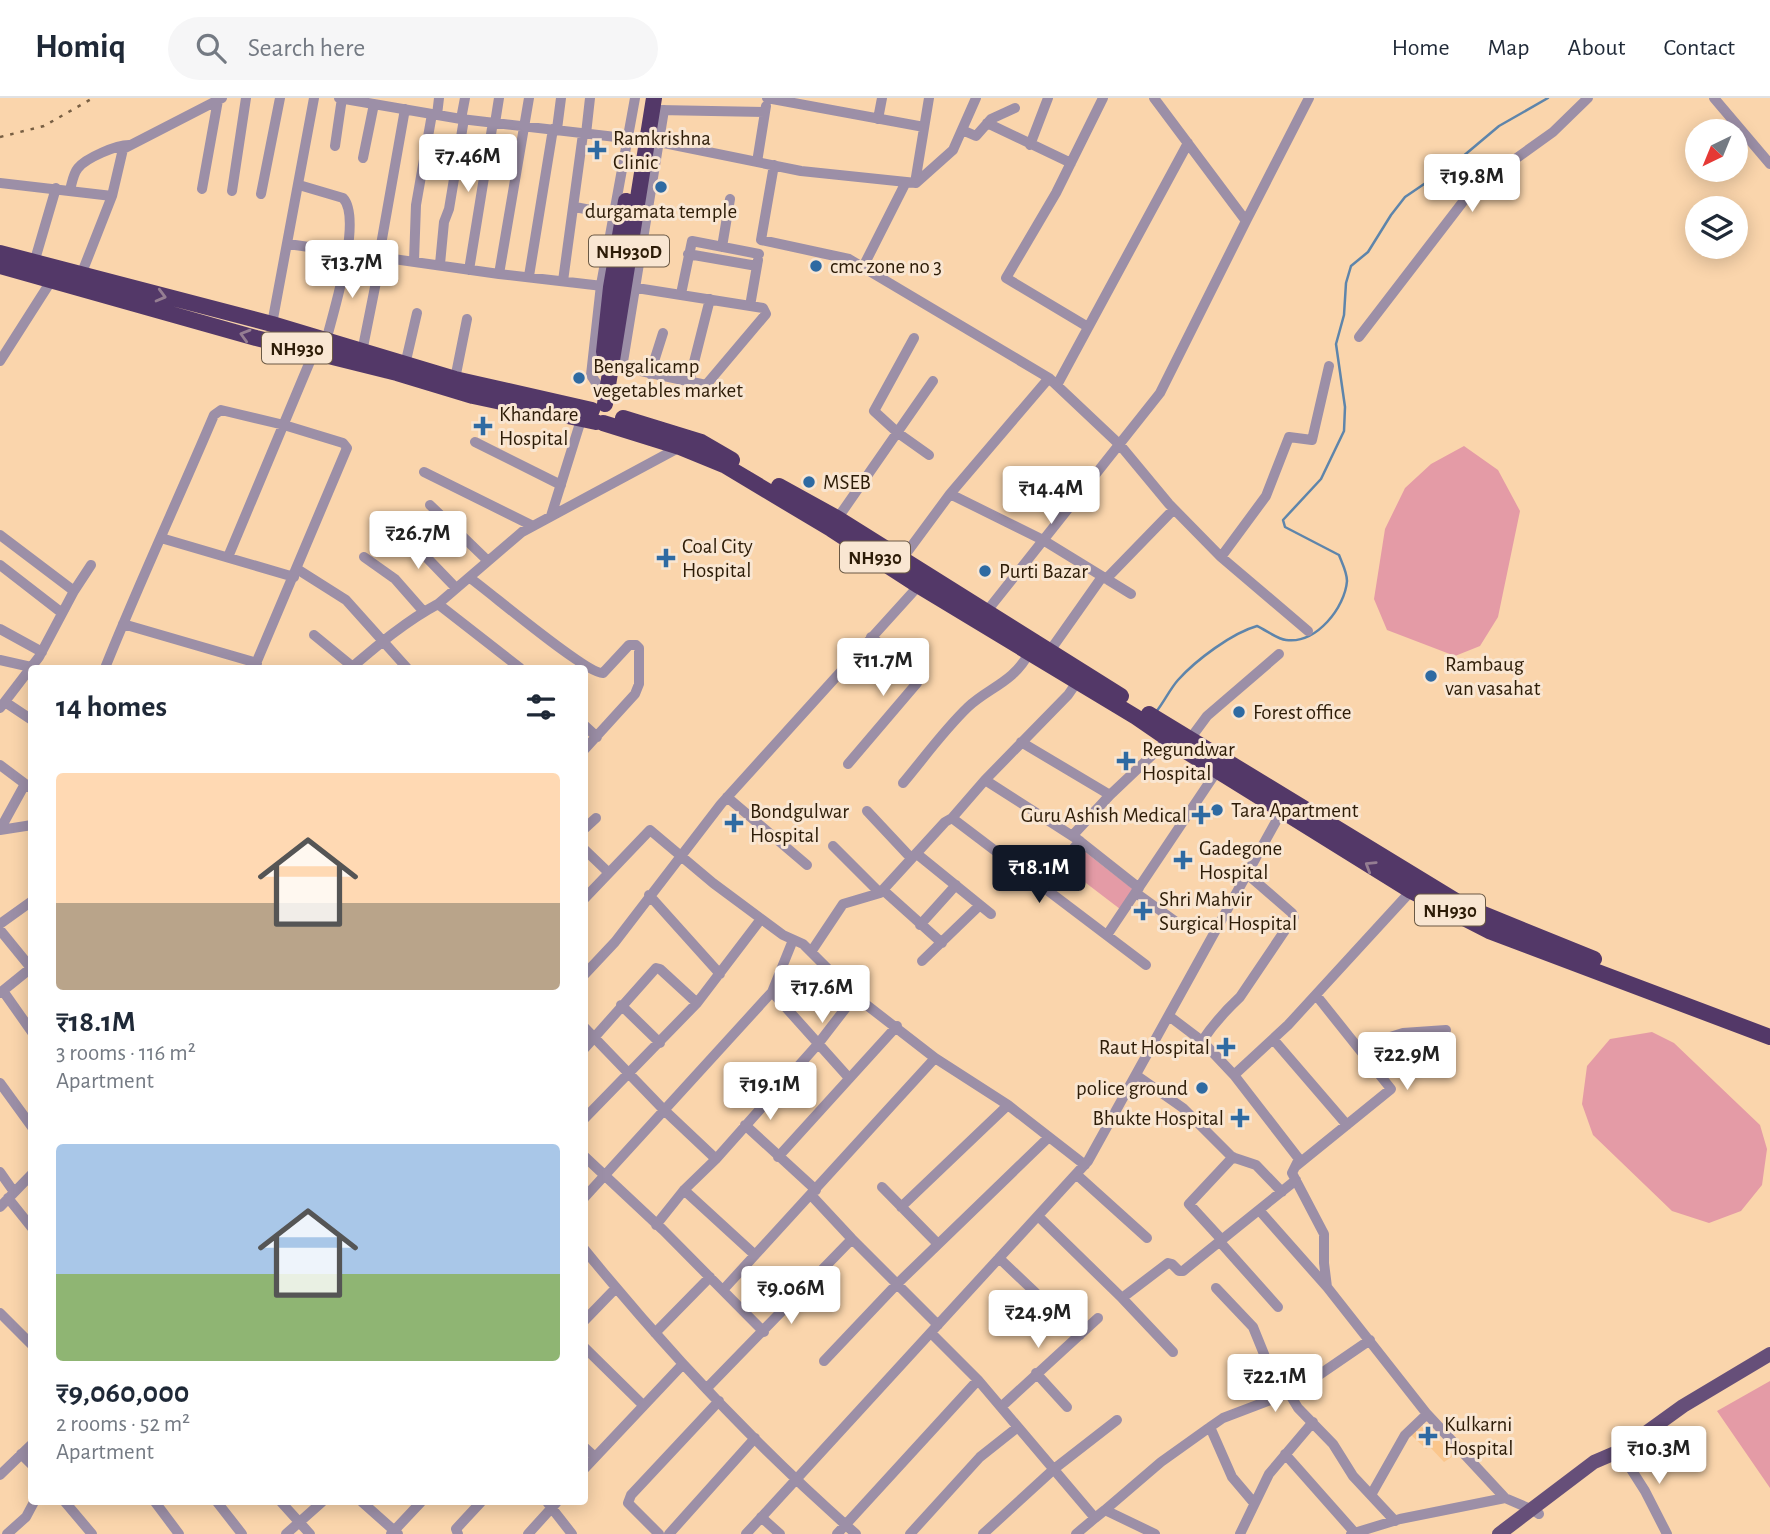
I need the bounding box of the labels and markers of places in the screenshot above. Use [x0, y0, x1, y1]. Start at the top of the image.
place label: Ramkrishna Clinic [613, 128, 711, 173]
pin: ₹7.46M [411, 134, 525, 194]
marker: Ramkrishna Clinic [587, 140, 607, 160]
pin: ₹19.8M [1415, 155, 1529, 214]
marker: durgamata temple [653, 179, 669, 195]
place label: durgamata temple [585, 201, 737, 222]
pin: ₹13.7M [295, 240, 409, 300]
place label: cmc zone no 3 [830, 256, 942, 277]
marker: cmc zone no 3 [808, 258, 824, 274]
place label: Bengalicamp vegetables market [593, 356, 743, 401]
marker: Bengalicamp vegetables market [571, 370, 587, 386]
place label: Khandare Hospital [499, 404, 579, 449]
marker: Khandare Hospital [473, 416, 493, 436]
pin: ₹14.4M [994, 466, 1108, 526]
place label: MSEB [823, 472, 871, 493]
marker: MSEB [801, 474, 817, 490]
pin: ₹26.7M [361, 512, 475, 571]
place label: Coal City Hospital [682, 536, 753, 581]
marker: Coal City Hospital [656, 548, 676, 568]
place label: Purti Bazar [999, 561, 1088, 582]
marker: Purti Bazar [977, 563, 993, 579]
pin: ₹11.7M [826, 638, 940, 698]
place label: Rambaug van vasahat [1445, 654, 1541, 699]
marker: Rambaug van vasahat [1423, 668, 1439, 684]
place label: Forest office [1253, 702, 1352, 723]
marker: Forest office [1231, 704, 1247, 720]
place label: Regundwar Hospital [1142, 739, 1235, 784]
marker: Regundwar Hospital [1116, 751, 1136, 771]
place label: Tara Apartment [1231, 800, 1359, 821]
place label: Bondgulwar Hospital [750, 801, 849, 846]
marker: Tara Apartment [1209, 802, 1225, 818]
place label: Guru Ashish Medical [1021, 805, 1187, 826]
marker: Guru Ashish Medical [1193, 807, 1209, 823]
marker: Bondgulwar Hospital [724, 813, 744, 833]
place label: Gadegone Hospital [1199, 838, 1282, 883]
pin: ₹18.1M [982, 846, 1096, 905]
marker: Gadegone Hospital [1173, 850, 1193, 870]
place label: Shri Mahvir Surgical Hospital [1159, 889, 1297, 934]
marker: Shri Mahvir Surgical Hospital [1133, 901, 1153, 921]
pin: ₹17.6M [765, 965, 879, 1025]
pin: ₹22.9M [1350, 1032, 1464, 1092]
place label: Raut Hospital [1099, 1037, 1210, 1058]
marker: Raut Hospital [1216, 1037, 1236, 1057]
pin: ₹19.1M [713, 1062, 827, 1122]
place label: police ground [1076, 1078, 1188, 1099]
marker: police ground [1194, 1080, 1210, 1096]
place label: Bhukte Hospital [1093, 1108, 1224, 1129]
marker: Bhukte Hospital [1230, 1108, 1250, 1128]
pin: ₹9.06M [734, 1266, 848, 1326]
pin: ₹24.9M [981, 1290, 1095, 1350]
pin: ₹22.1M [1218, 1354, 1332, 1414]
place label: Kulkarni Hospital [1444, 1414, 1513, 1459]
marker: Kulkarni Hospital [1418, 1426, 1438, 1446]
pin: ₹10.3M [1602, 1426, 1716, 1486]

